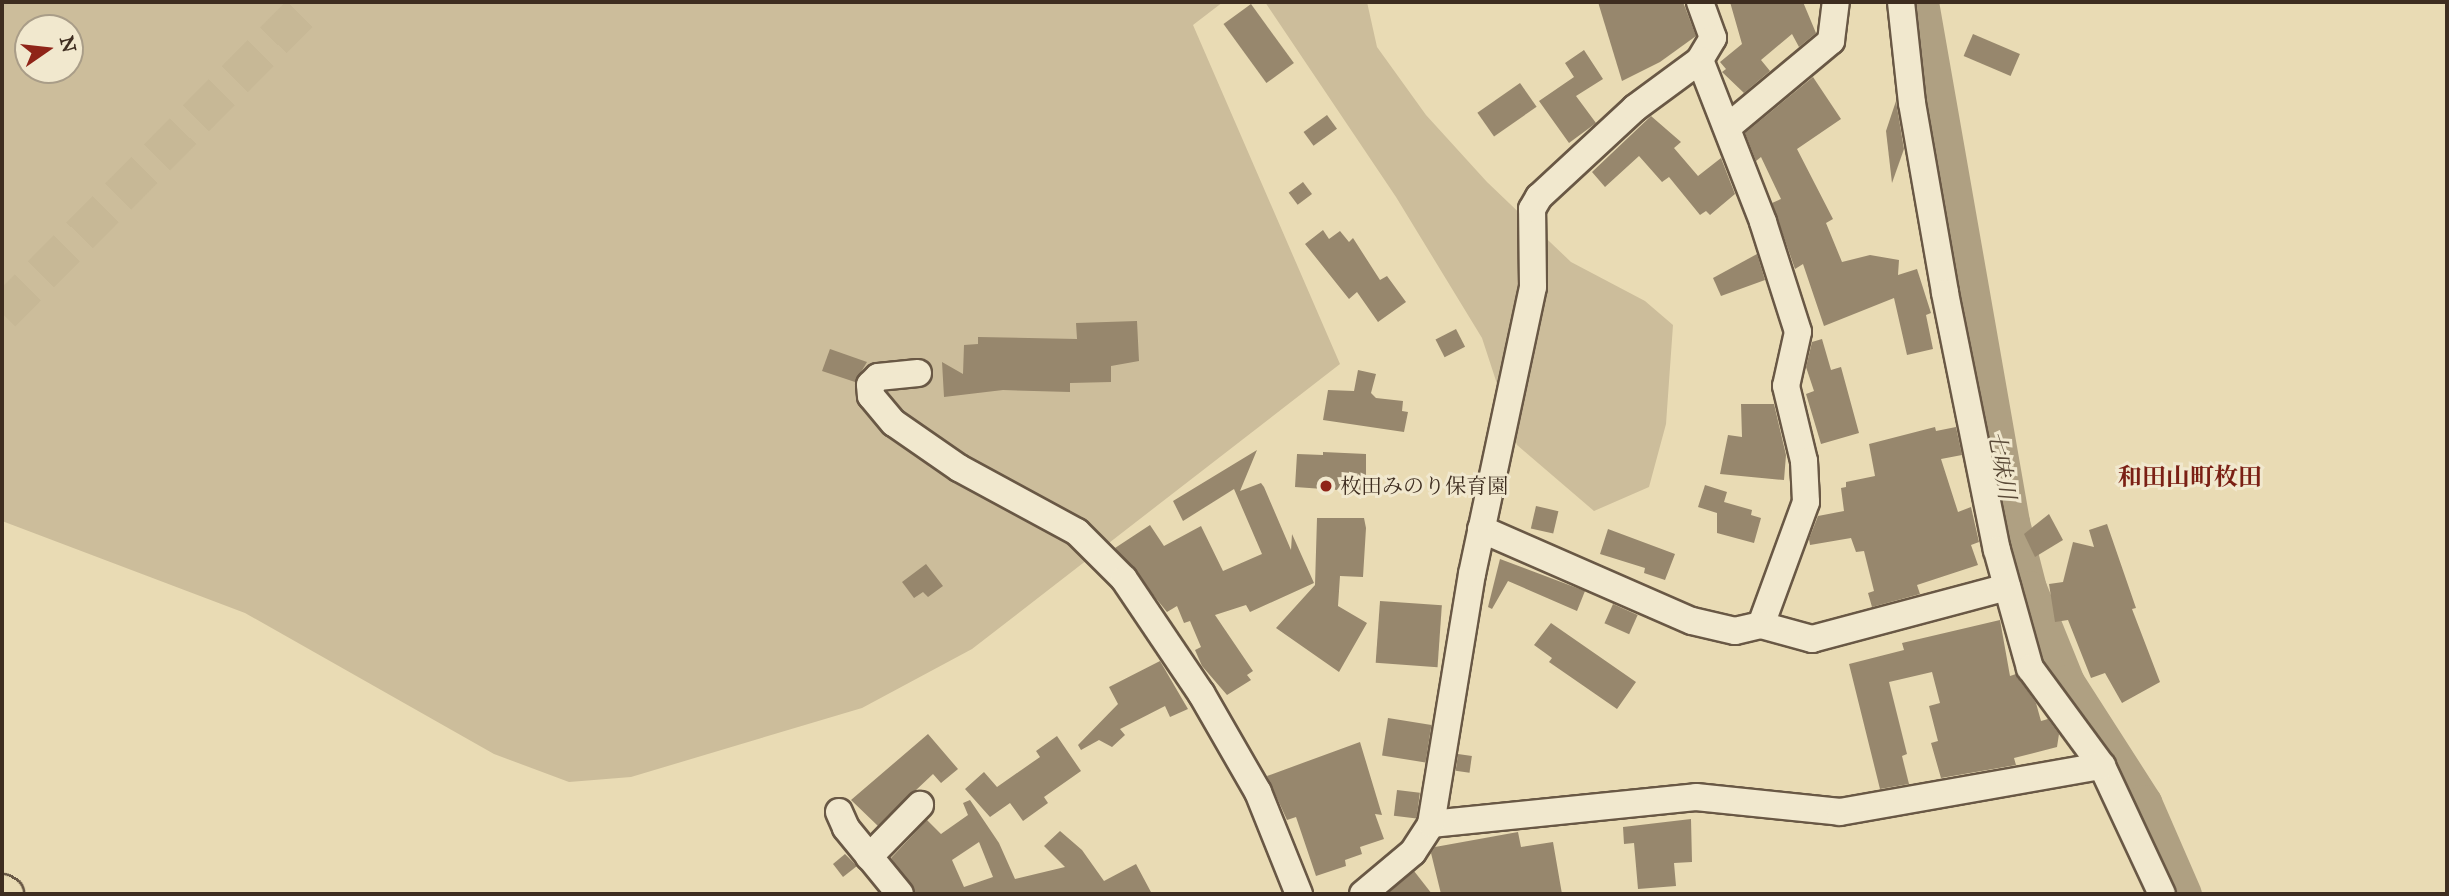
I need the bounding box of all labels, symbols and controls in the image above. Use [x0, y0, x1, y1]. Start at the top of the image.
north arrow [14, 14, 84, 84]
text: N [55, 34, 81, 55]
water label: 七味川 [1982, 429, 2022, 501]
district label: 和田山町枚田 [2118, 464, 2262, 492]
place label: 枚田みのり保育園 [1340, 473, 1508, 499]
marker: 枚田みのり保育園 [1318, 478, 1334, 494]

